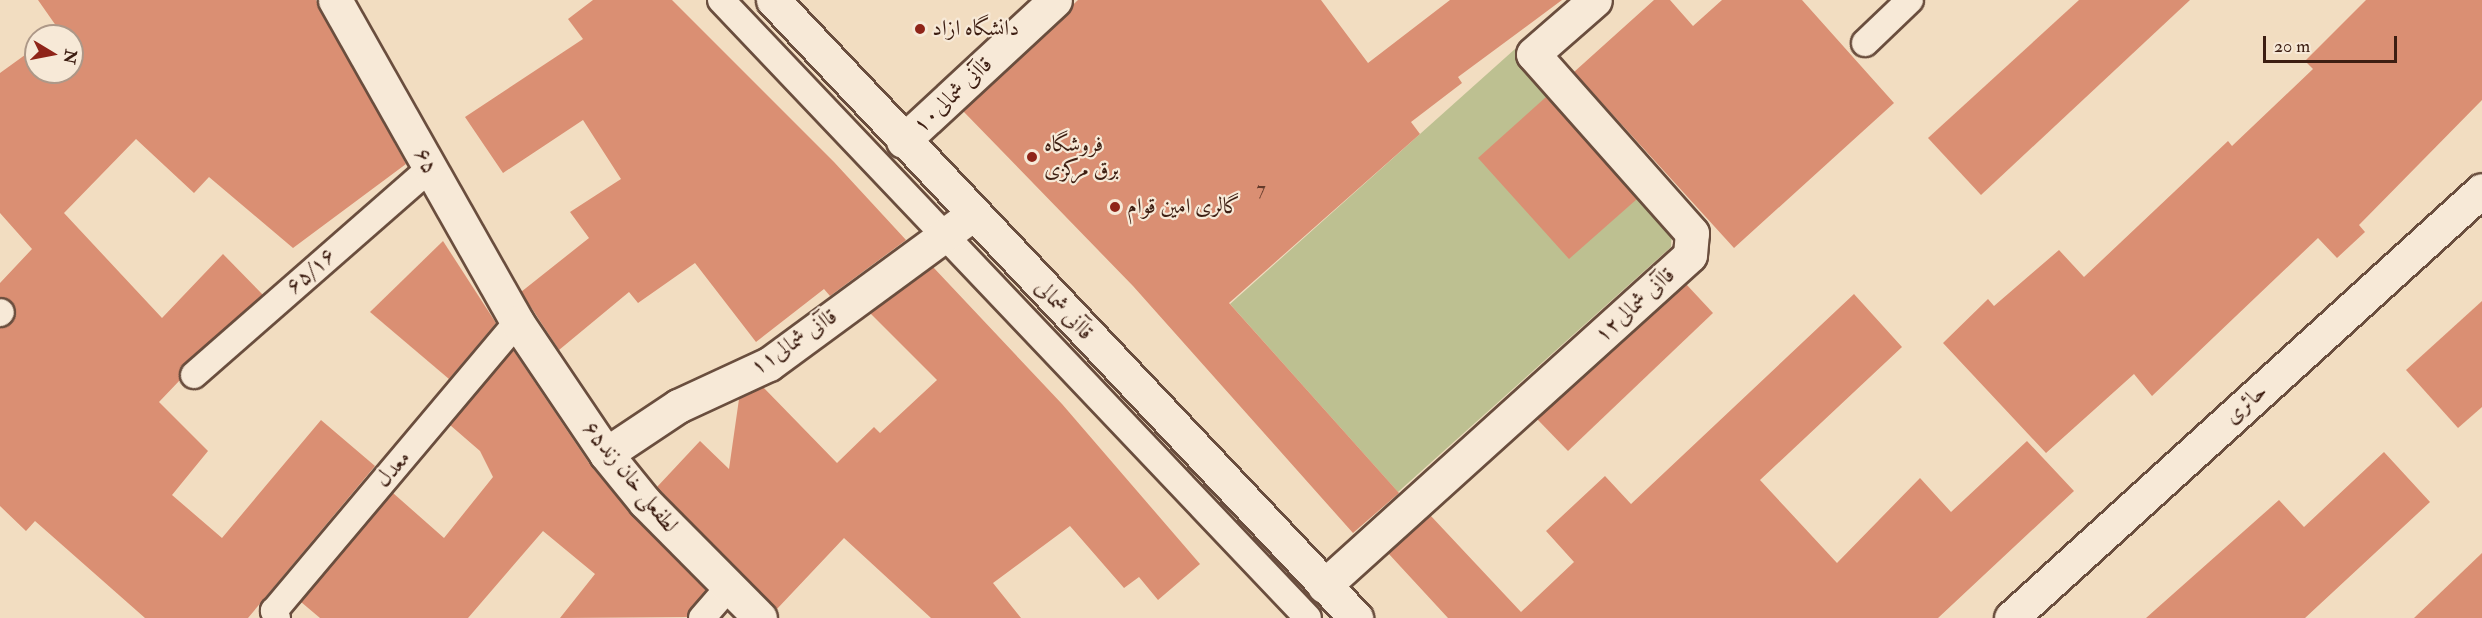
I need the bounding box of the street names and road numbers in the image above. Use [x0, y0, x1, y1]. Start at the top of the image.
street label: قاآنی شمالی۱۰ [908, 52, 998, 138]
street label: ۶۵ [408, 143, 444, 179]
street label: ۶۵/۱۶ [281, 242, 341, 300]
street label: قاآنی شمالی۱۲ [1589, 262, 1681, 348]
street label: قاآنی شمالی [1029, 274, 1099, 346]
street label: قاآنی شمالی۱۱ [746, 303, 842, 381]
street label: حائری [2219, 378, 2273, 430]
street label: لطفعلی خان زند۶۵ [577, 416, 683, 538]
street label: معدل [370, 445, 416, 493]

